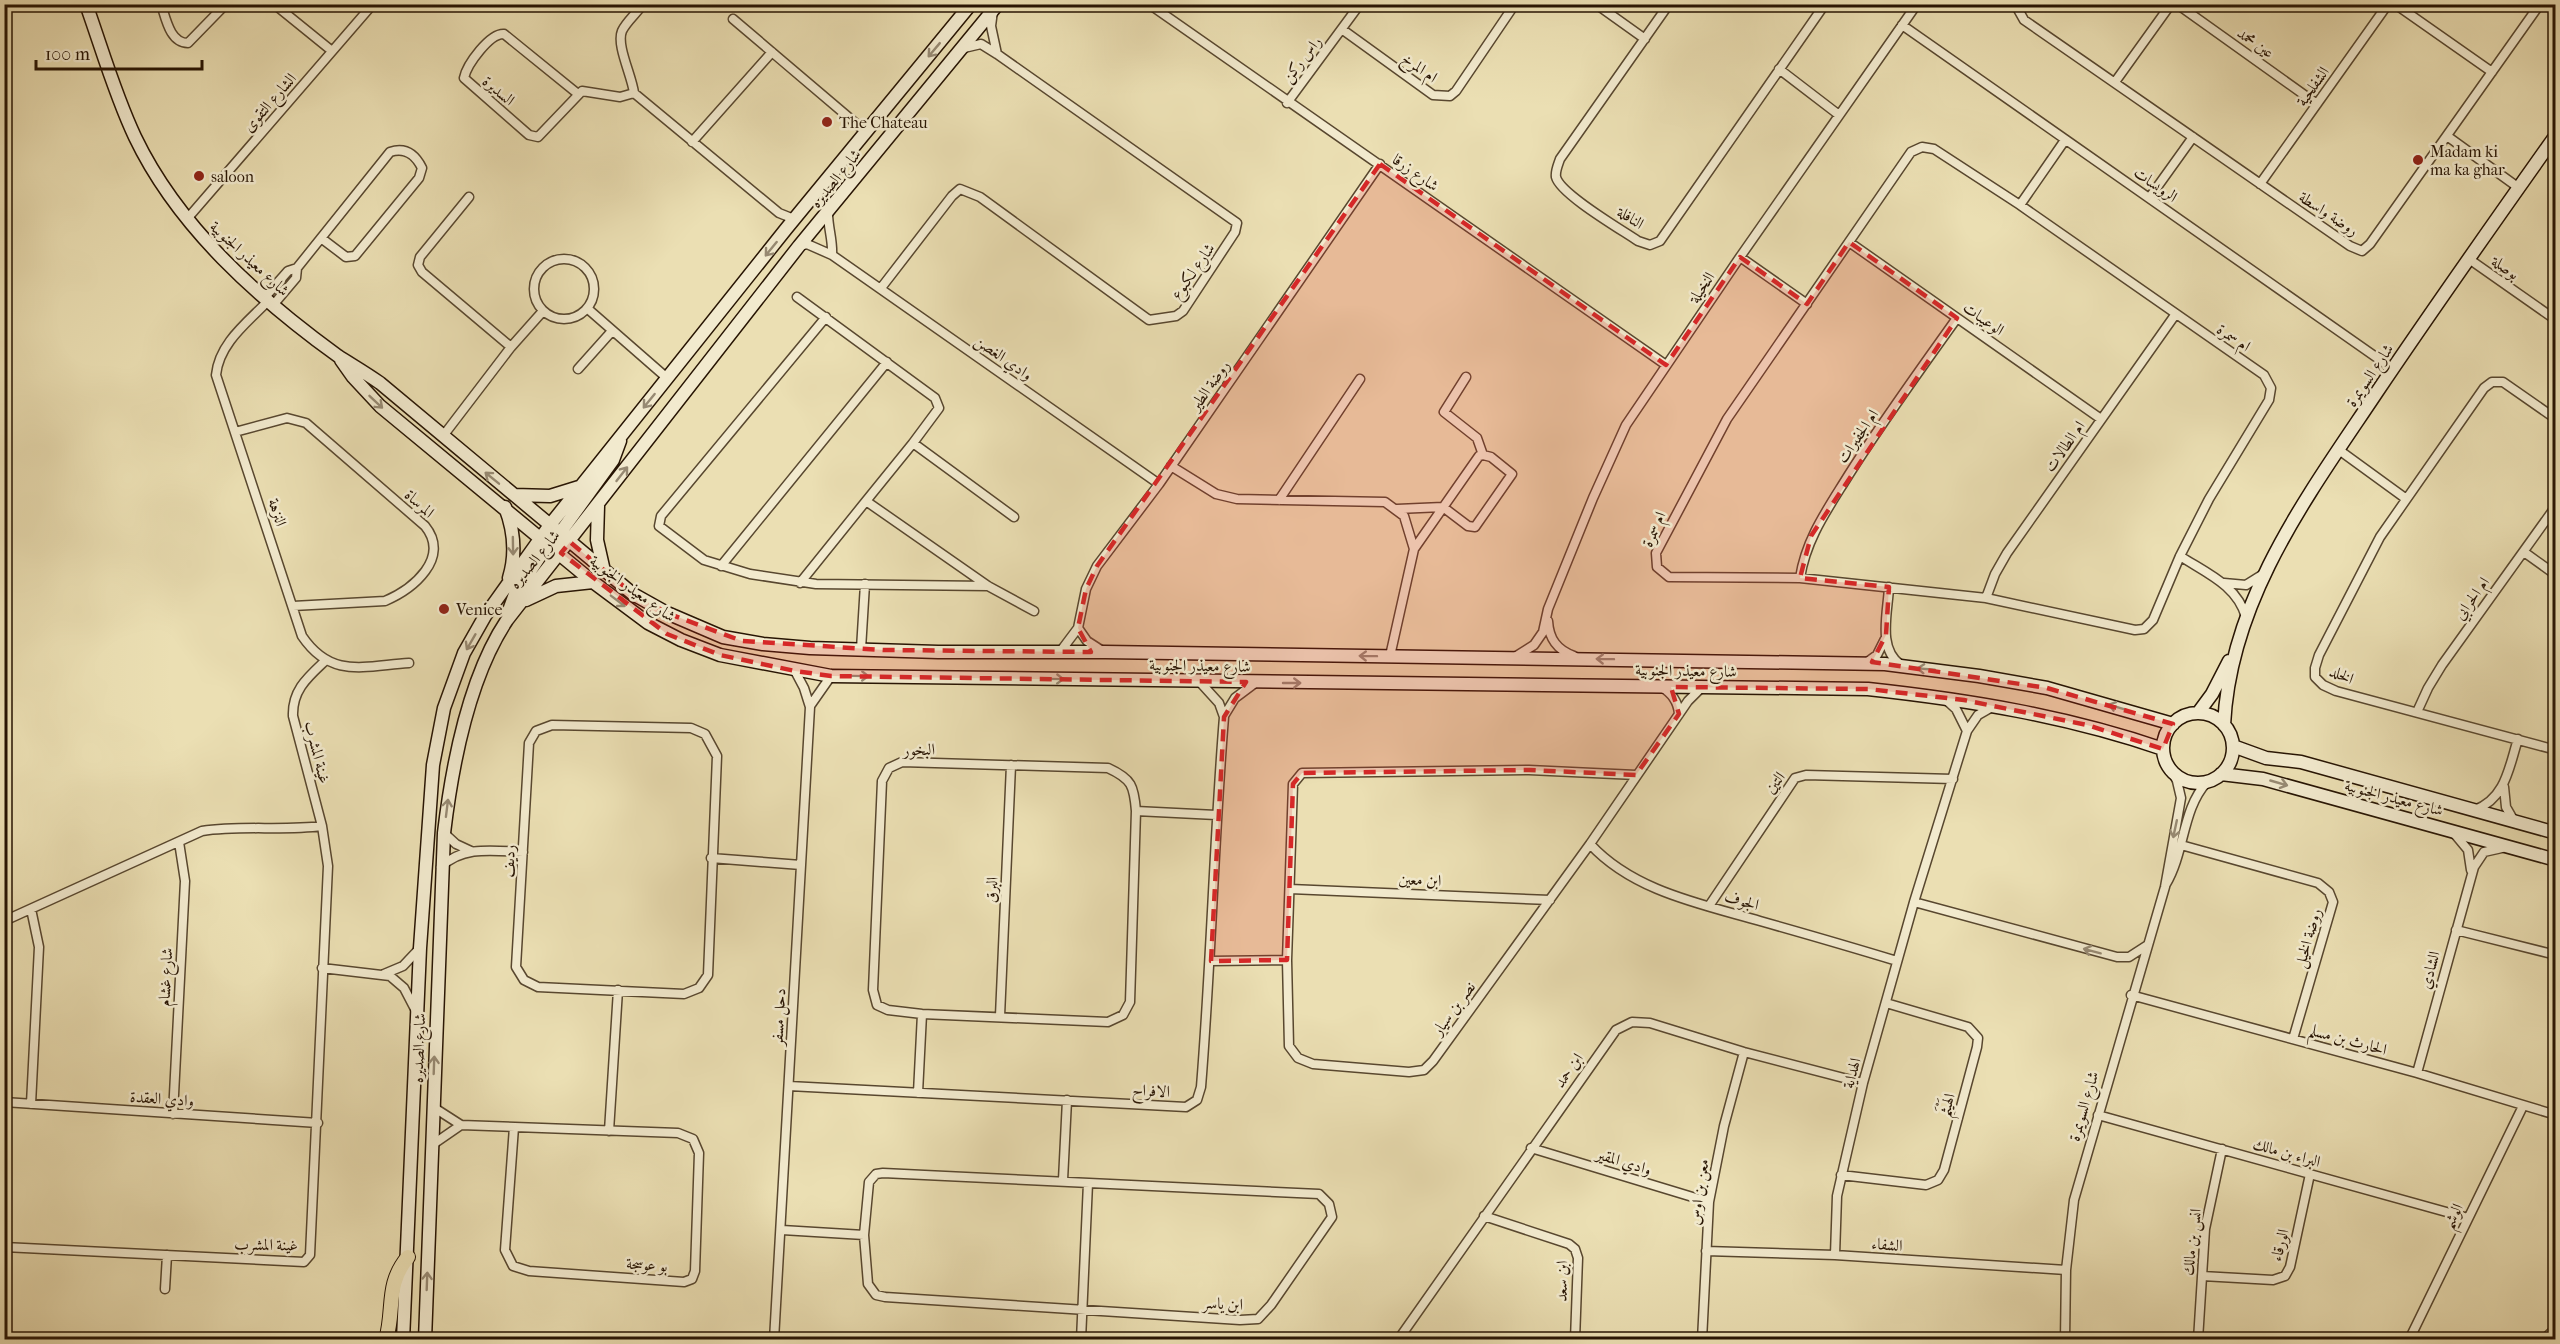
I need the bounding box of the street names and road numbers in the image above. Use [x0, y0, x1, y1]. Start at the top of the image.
street label: عين محمد [2233, 23, 2278, 62]
street label: راس ركن [1277, 32, 1327, 88]
street label: ام المرخ [1395, 48, 1441, 91]
street label: الشفلحية [2292, 63, 2333, 110]
street label: الشارع التقوى [239, 69, 303, 138]
street label: السديرة [479, 71, 519, 109]
street label: شارع الصديره [806, 145, 868, 214]
street label: شارع زرقا [1387, 150, 1443, 198]
street label: الرويسات [2130, 163, 2181, 206]
street label: روضة واسطة [2295, 187, 2362, 240]
street label: النافلة [1613, 201, 1648, 233]
street label: شارع معيذر الجنوبية [203, 217, 293, 303]
street label: شارع لكبوع [1166, 239, 1222, 305]
street label: بوصلة [2487, 251, 2523, 284]
street label: النخيلة [1684, 268, 1719, 307]
street label: الوعيبات [1959, 298, 2008, 340]
street label: ام سمرة [2210, 319, 2254, 360]
street label: وادي الغصن [969, 331, 1036, 387]
street label: شارع السويمرة [2341, 340, 2401, 413]
street label: روضة الطير [1184, 356, 1234, 416]
street label: ام الجفيرات [1833, 406, 1886, 470]
street label: ام الطالات [2040, 417, 2093, 478]
street label: المرساة [400, 485, 438, 522]
street label: النزهة [264, 496, 291, 529]
street label: ام سمرة [1637, 509, 1674, 552]
street label: شارع الصديره [505, 526, 567, 595]
street label: شارع معيذر الجنوبية [584, 551, 679, 629]
street label: ام الحرابي [2449, 573, 2497, 626]
street label: شارع معيذر الجنوبية [1149, 655, 1251, 680]
street label: شارع معيذر الجنوبية [1635, 660, 1737, 685]
street label: الخلد [2327, 661, 2357, 688]
street label: غينة المشرب [300, 719, 334, 786]
street label: البخور [901, 739, 935, 761]
street label: التين [1760, 768, 1789, 797]
street label: شارع معيذر الجنوبية [2341, 775, 2445, 824]
street label: رديف [498, 844, 520, 878]
street label: ابن معين [1398, 869, 1442, 891]
street label: البرق [981, 877, 1003, 904]
street label: الجوف [1722, 887, 1761, 915]
street label: روضة الخيل [2290, 906, 2327, 971]
street label: شارع غشام [154, 947, 182, 1007]
street label: الشادي [2415, 949, 2447, 992]
street label: نصر بن سيار [1426, 978, 1480, 1041]
street label: دحل مسفر [767, 988, 791, 1048]
street label: شارع الصديره [408, 1013, 433, 1084]
street label: الحارث بن مسلم [2305, 1020, 2389, 1066]
street label: ابن حمد [1550, 1049, 1588, 1092]
street label: الهداية [1838, 1056, 1866, 1091]
street label: شارع السويمرة [2064, 1069, 2106, 1144]
street label: الافراح [1131, 1080, 1170, 1106]
street label: وادي العقدة [129, 1087, 195, 1113]
street label: الهَيْثَم [1932, 1091, 1965, 1121]
street label: البراء بن مالك [2251, 1134, 2323, 1172]
street label: وادي المقير [1591, 1144, 1654, 1182]
street label: معن بن اوس [1684, 1158, 1715, 1227]
street label: الوشم [2438, 1200, 2473, 1235]
street label: انس بن مالك [2178, 1208, 2206, 1277]
street label: الورقاء [2266, 1227, 2294, 1264]
street label: غينة المشرب [234, 1234, 298, 1256]
street label: الشفاء [1871, 1234, 1903, 1255]
street label: بو عوسجة [625, 1254, 668, 1276]
street label: ابن سعد [1552, 1260, 1572, 1302]
street label: ابن ياسر [1200, 1293, 1243, 1315]

